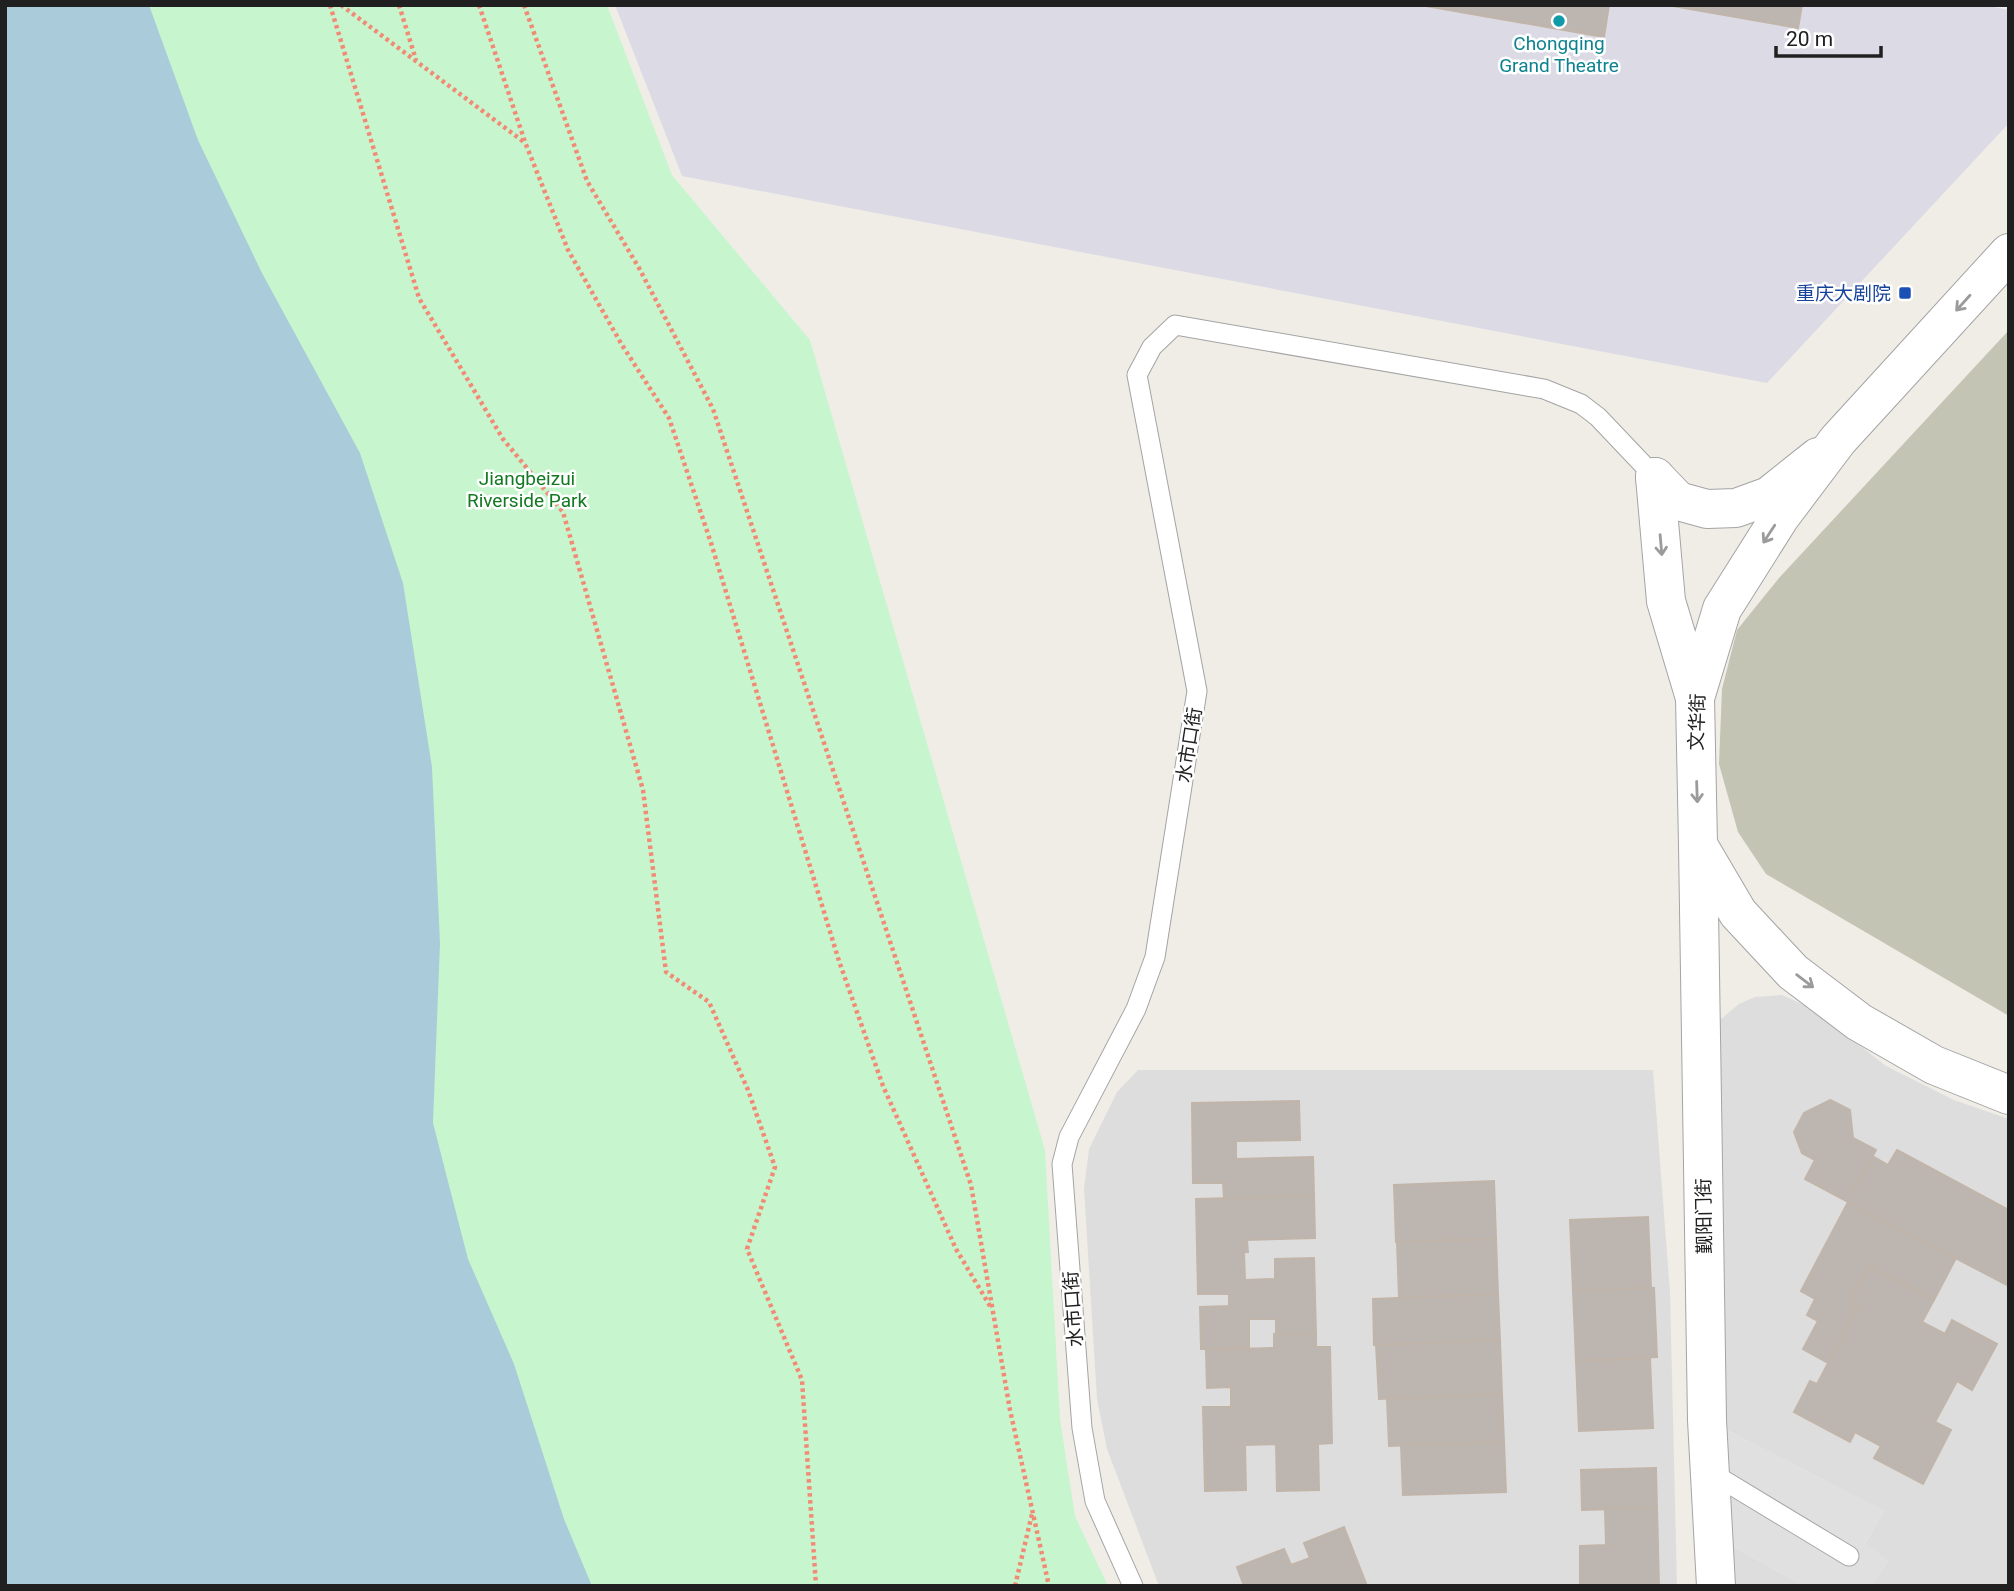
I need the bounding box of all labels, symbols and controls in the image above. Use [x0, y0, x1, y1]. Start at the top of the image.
marker: Chongqing Grand Theatre [1551, 13, 1567, 29]
scale bar [1776, 14, 1881, 58]
text: 20 m [1786, 27, 1833, 51]
place label: Chongqing Grand Theatre [1499, 32, 1619, 77]
place label: 重庆大剧院 [1796, 282, 1891, 305]
marker: 重庆大剧院 [1897, 285, 1913, 301]
one-way arrow [1955, 294, 1971, 312]
park label: Jiangbeizui Riverside Park [467, 467, 587, 512]
one-way arrow [1762, 523, 1776, 543]
one-way arrow [1655, 533, 1668, 556]
street label: 文华街 [1685, 693, 1709, 751]
street label: 水市口街 [1172, 706, 1206, 784]
one-way arrow [1690, 780, 1704, 803]
one-way arrow [1795, 974, 1814, 989]
street label: 觐阳门街 [1692, 1178, 1716, 1254]
street label: 水市口街 [1059, 1270, 1087, 1348]

